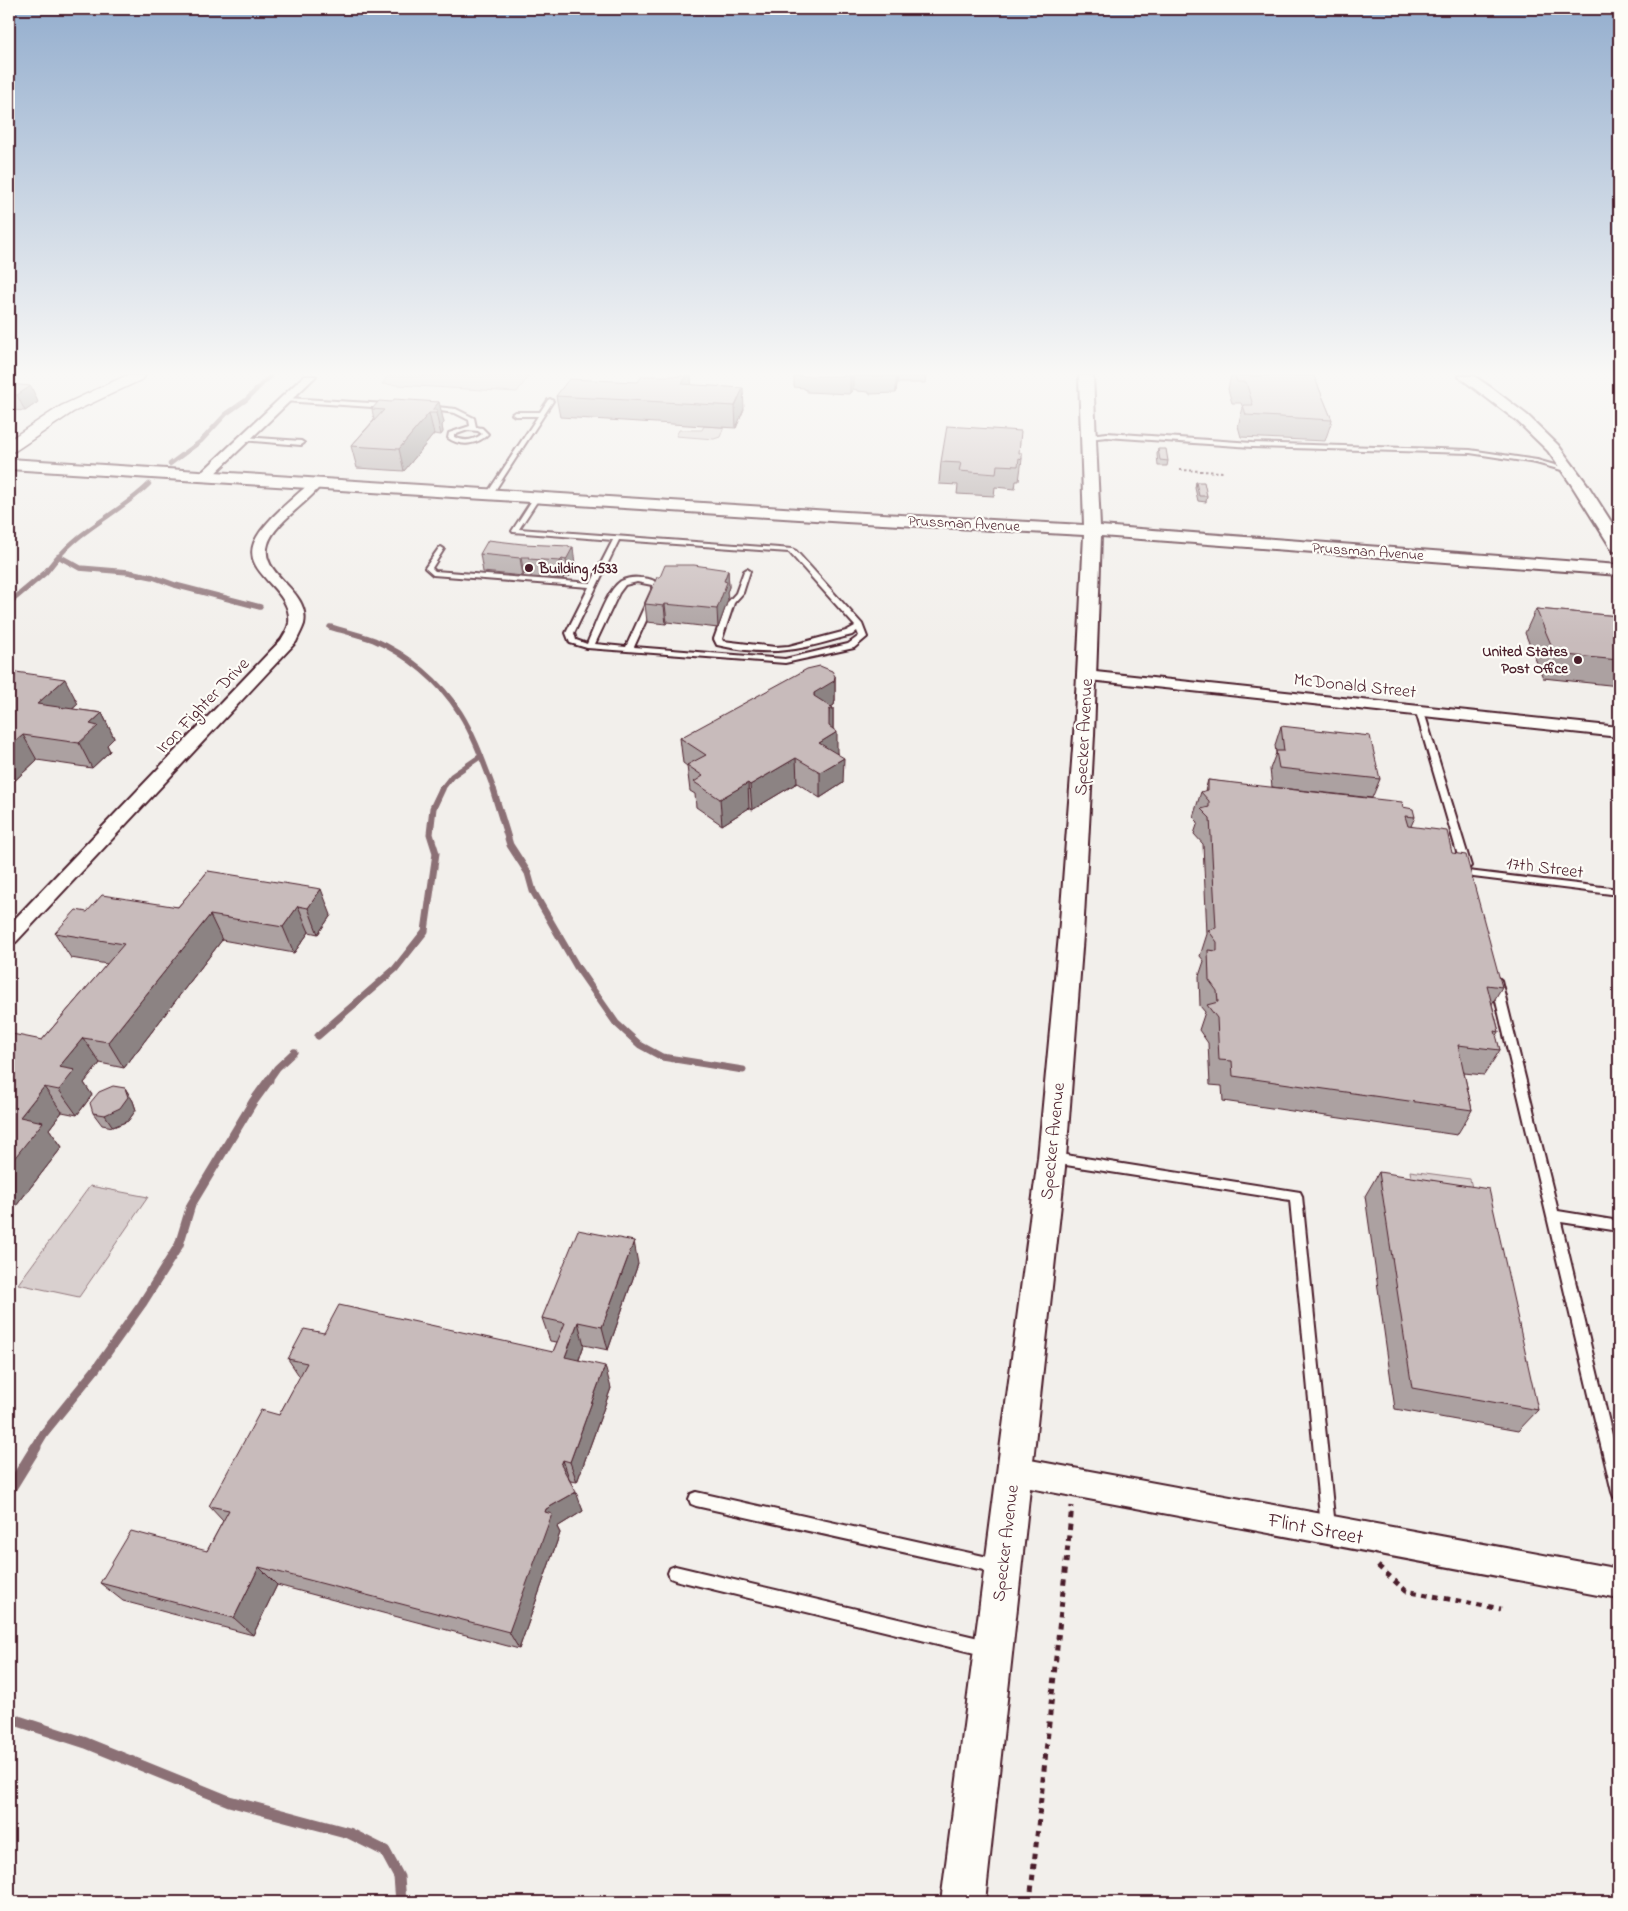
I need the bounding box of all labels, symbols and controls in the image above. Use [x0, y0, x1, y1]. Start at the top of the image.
street label: Prussman Avenue [907, 510, 1021, 538]
street label: Prussman Avenue [1311, 537, 1425, 567]
place label: Building 1533 [538, 558, 618, 582]
marker: Building 1533 [523, 562, 535, 574]
place label: United States Post Office [1482, 641, 1569, 680]
street label: Iron Fighter Drive [151, 652, 258, 761]
marker: United States Post Office [1572, 654, 1584, 666]
street label: McDonald Street [1292, 668, 1417, 706]
street label: Specker Avenue [1069, 677, 1101, 796]
street label: 17th Street [1505, 851, 1585, 887]
street label: Specker Avenue [1035, 1081, 1073, 1201]
street label: Specker Avenue [987, 1483, 1027, 1603]
street label: Flint Street [1264, 1506, 1366, 1554]

